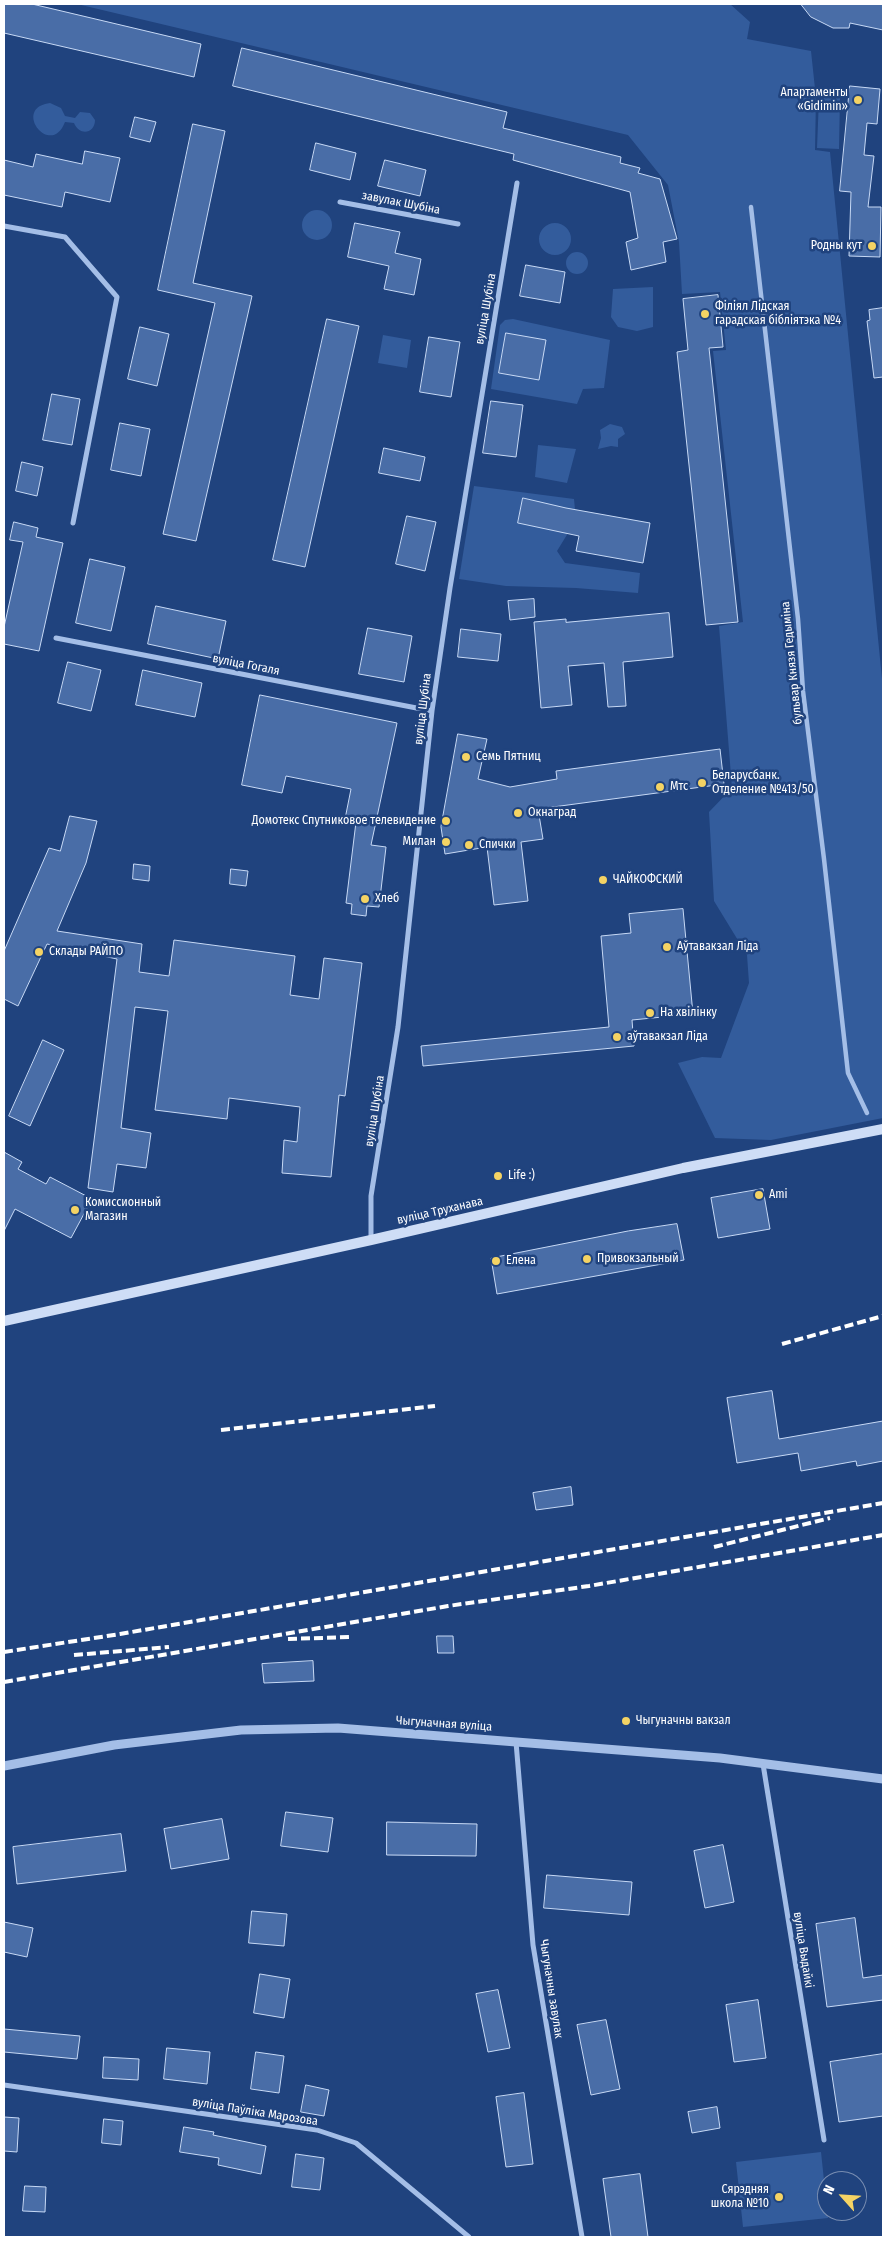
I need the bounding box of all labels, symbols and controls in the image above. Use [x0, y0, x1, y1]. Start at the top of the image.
place label: Апартаменты «Gidimin» [781, 86, 848, 114]
marker: Апартаменты «Gidimin» [852, 94, 864, 106]
street label: завулак Шубіна [361, 188, 441, 218]
place label: Родны кут [811, 239, 862, 253]
marker: Родны кут [866, 240, 878, 252]
street label: вуліца Шубіна [473, 272, 499, 346]
place label: Філіял Лідская гарадская бібліятэка №4 [715, 300, 841, 328]
marker: Філіял Лідская гарадская бібліятэка №4 [699, 308, 711, 320]
street label: бульвар Князя Гедыміна [778, 601, 806, 725]
street label: вуліца Гогаля [211, 651, 281, 679]
street label: вуліца Шубіна [411, 672, 435, 746]
place label: Семь Пятниц [476, 750, 541, 764]
marker: Семь Пятниц [460, 751, 472, 763]
place label: Беларусбанк. Отделение №413/50 [712, 769, 814, 797]
marker: Беларусбанк. Отделение №413/50 [696, 777, 708, 789]
place label: Мтс [670, 780, 688, 794]
marker: Мтс [654, 781, 666, 793]
place label: Окнаград [528, 806, 576, 820]
marker: Окнаград [512, 807, 524, 819]
place label: Домотекс Спутниковое телевидение [252, 814, 436, 828]
marker: Домотекс Спутниковое телевидение [440, 815, 452, 827]
place label: Милан [403, 835, 436, 849]
marker: Милан [440, 836, 452, 848]
place label: Спички [479, 838, 516, 852]
marker: Спички [463, 839, 475, 851]
place label: ЧАЙКОФСКИЙ [613, 873, 683, 887]
marker: ЧАЙКОФСКИЙ [597, 874, 609, 886]
place label: Хлеб [375, 892, 399, 906]
marker: Хлеб [359, 893, 371, 905]
place label: Аўтавакзал Ліда [677, 940, 759, 954]
marker: Аўтавакзал Ліда [661, 941, 673, 953]
place label: Склады РАЙПО [49, 945, 123, 959]
marker: Склады РАЙПО [33, 946, 45, 958]
place label: На хвілінку [660, 1006, 717, 1020]
marker: На хвілінку [644, 1007, 656, 1019]
place label: аўтавакзал Ліда [627, 1030, 708, 1044]
marker: аўтавакзал Ліда [611, 1031, 623, 1043]
street label: вуліца Шубіна [362, 1074, 388, 1148]
place label: Life :) [508, 1169, 535, 1183]
marker: Life :) [492, 1170, 504, 1182]
place label: Ami [769, 1188, 788, 1202]
marker: Ami [753, 1189, 765, 1201]
street label: вуліца Труханава [396, 1194, 484, 1228]
place label: Комиссионный Магазин [85, 1196, 161, 1224]
marker: Комиссионный Магазин [69, 1204, 81, 1216]
place label: Привокзальный [597, 1252, 679, 1266]
marker: Привокзальный [581, 1253, 593, 1265]
place label: Елена [506, 1254, 536, 1268]
marker: Елена [490, 1255, 502, 1267]
street label: Чыгуначная вуліца [395, 1713, 493, 1735]
place label: Чыгуначны вакзал [636, 1714, 731, 1728]
marker: Чыгуначны вакзал [620, 1715, 632, 1727]
street label: вуліца Выдайкі [790, 1911, 816, 1989]
street label: Чыгуначны завулак [536, 1939, 566, 2039]
street label: вуліца Паўліка Марозова [191, 2095, 319, 2129]
north arrow [817, 2171, 867, 2221]
text: N [819, 2182, 838, 2197]
place label: Сярэдняя школа №10 [711, 2183, 769, 2211]
marker: Сярэдняя школа №10 [773, 2191, 785, 2203]

